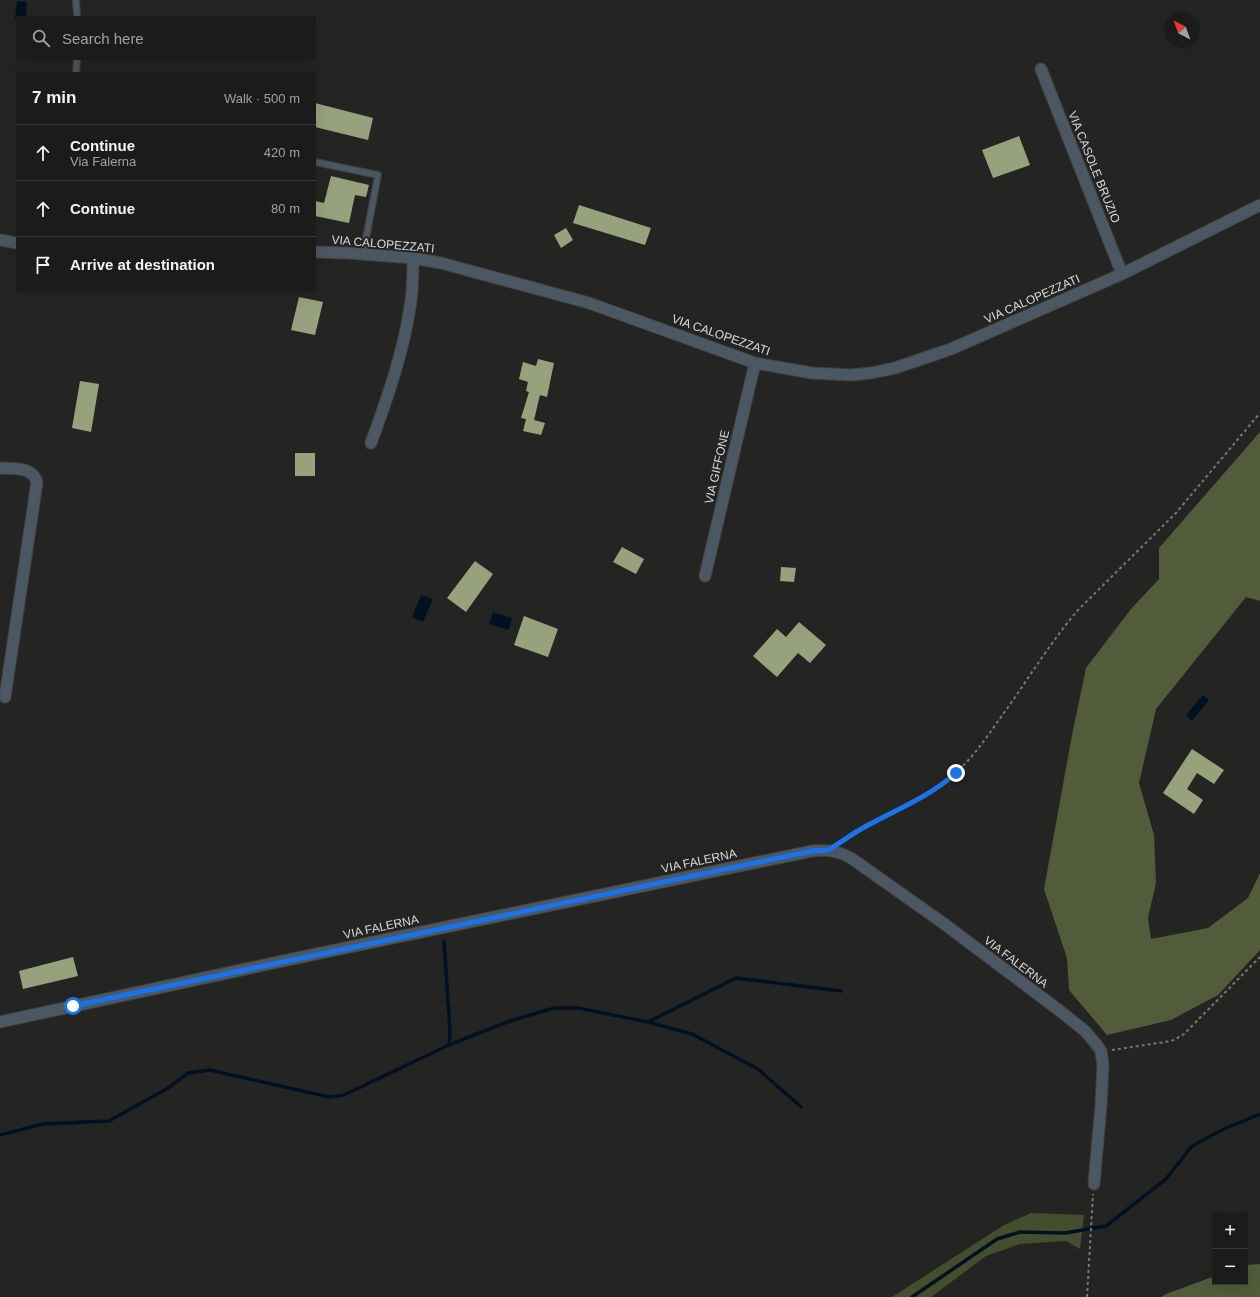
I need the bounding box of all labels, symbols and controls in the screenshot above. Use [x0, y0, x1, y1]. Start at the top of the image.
north arrow [1164, 12, 1200, 48]
search box [16, 16, 316, 60]
icon: search [30, 27, 52, 49]
text: Search here [62, 30, 144, 47]
text: 7 min [32, 88, 76, 107]
text: Walk · 500 m [224, 91, 300, 106]
street label: VIA CASOLE BRUZIO [1065, 109, 1123, 225]
text: Continue [70, 137, 135, 154]
icon: ahead [32, 142, 54, 164]
text: 420 m [264, 145, 300, 160]
text: Via Falerna [70, 154, 136, 169]
icon: ahead [32, 198, 54, 220]
text: Continue [70, 200, 135, 217]
text: 80 m [271, 201, 300, 216]
street label: VIA CALOPEZZATI [331, 233, 435, 255]
icon: arrive [32, 254, 54, 276]
text: Arrive at destination [70, 256, 215, 273]
street label: VIA CALOPEZZATI [982, 272, 1082, 326]
street label: VIA CALOPEZZATI [670, 312, 772, 358]
street label: VIA GIFFONE [702, 429, 732, 505]
route end [947, 764, 965, 782]
street label: VIA FALERNA [660, 846, 738, 876]
street label: VIA FALERNA [342, 912, 420, 942]
street label: VIA FALERNA [981, 933, 1051, 991]
route start [64, 997, 82, 1015]
map controls [1212, 1213, 1248, 1285]
button: + [1212, 1213, 1248, 1249]
button: − [1212, 1249, 1248, 1285]

